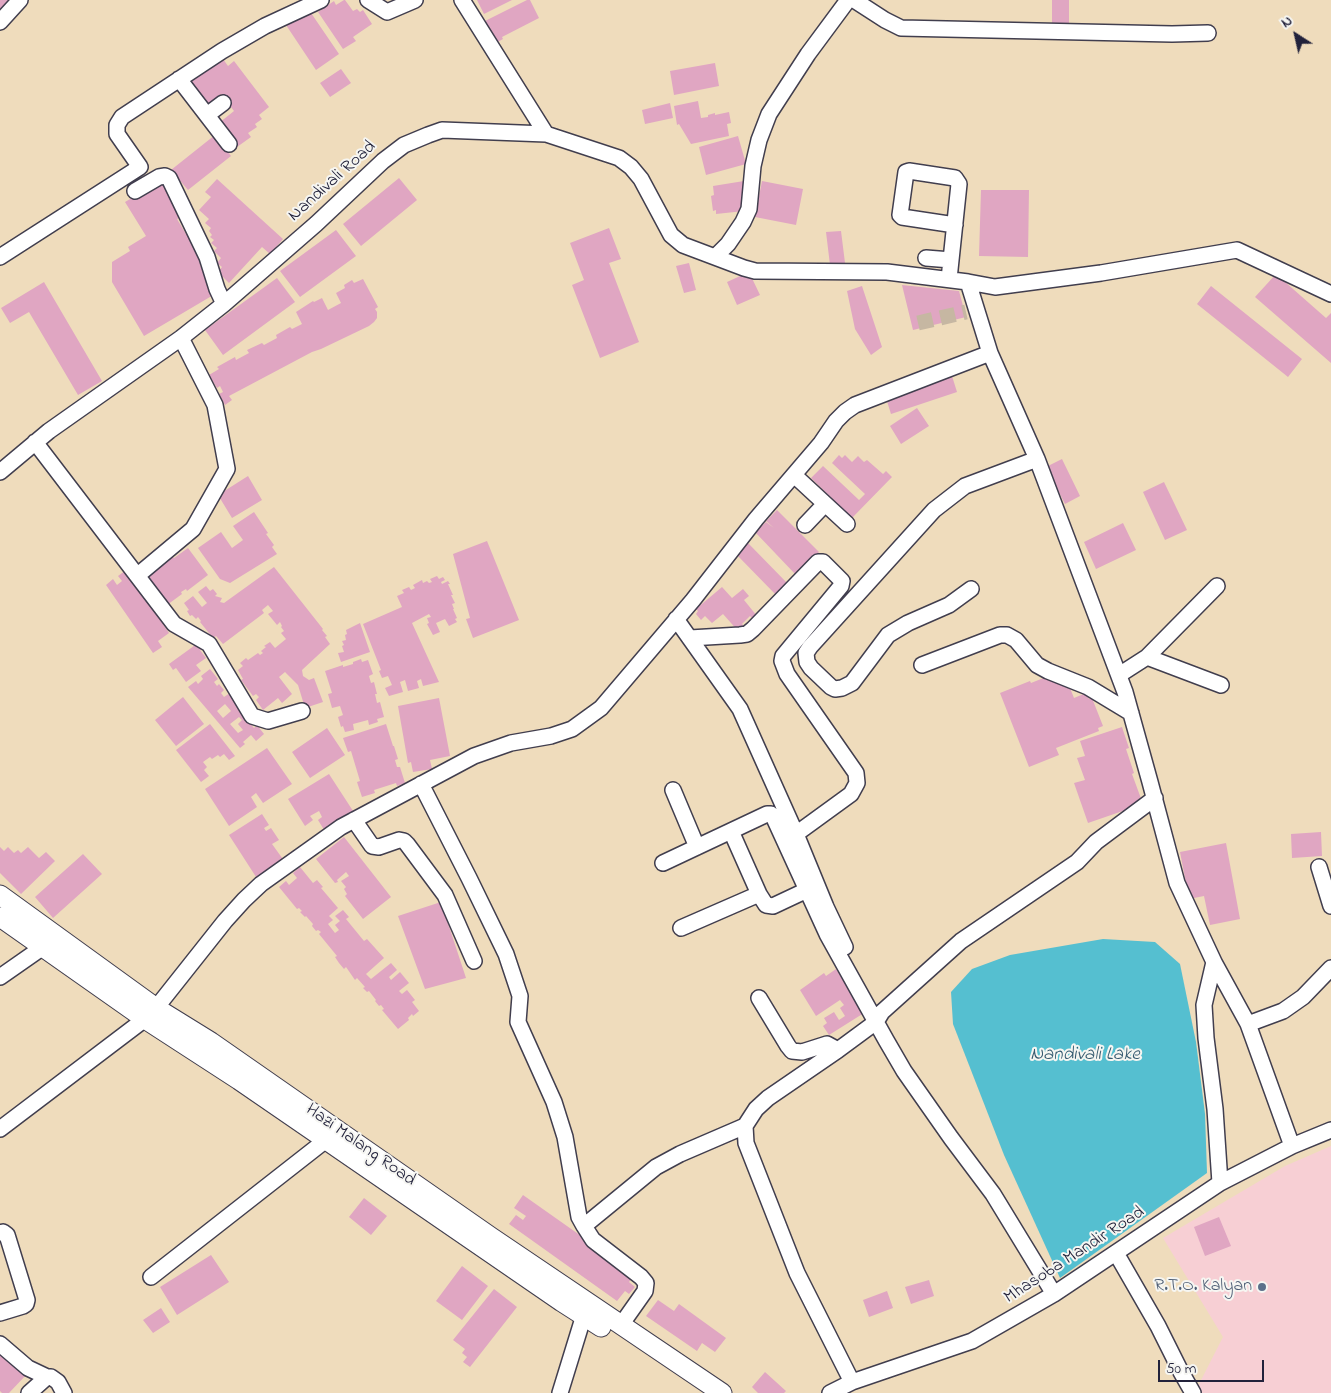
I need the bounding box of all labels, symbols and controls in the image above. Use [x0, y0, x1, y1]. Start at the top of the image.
north arrow [1271, 10, 1321, 60]
text: N [1277, 11, 1297, 34]
street label: Nandivali Road [285, 137, 381, 227]
water label: Nandivali Lake [1030, 1045, 1140, 1067]
street label: Hazi Malang Road [301, 1100, 419, 1192]
street label: Mhasoba Mandir Road [1001, 1203, 1149, 1309]
place label: R.T.O. Kalyan [1154, 1276, 1252, 1298]
marker: R.T.O. Kalyan [1256, 1281, 1268, 1293]
scale bar [1161, 1350, 1267, 1382]
text: 50 m [1166, 1358, 1196, 1380]

